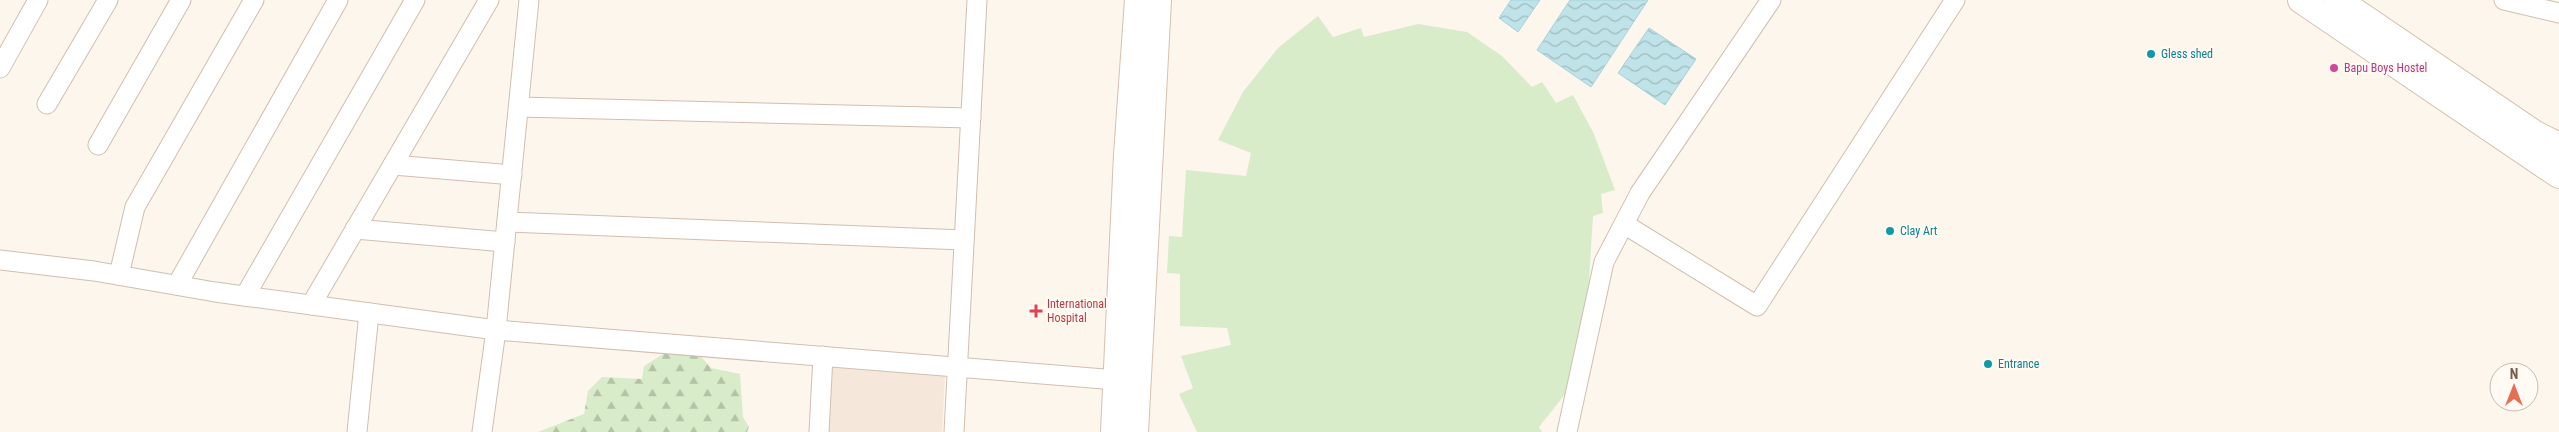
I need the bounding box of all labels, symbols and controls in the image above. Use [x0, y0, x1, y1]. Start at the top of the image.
place label: Gless shed [2161, 47, 2213, 61]
marker: Gless shed [2145, 48, 2157, 60]
place label: Bapu Boys Hostel [2344, 61, 2427, 75]
marker: Bapu Boys Hostel [2328, 62, 2340, 74]
place label: Clay Art [1900, 224, 1938, 238]
marker: Clay Art [1884, 225, 1896, 237]
place label: International Hospital [1047, 297, 1107, 325]
marker: International Hospital [1029, 304, 1043, 318]
place label: Entrance [1998, 357, 2040, 371]
marker: Entrance [1982, 358, 1994, 370]
north arrow [2489, 362, 2539, 412]
text: N [2510, 366, 2518, 382]

